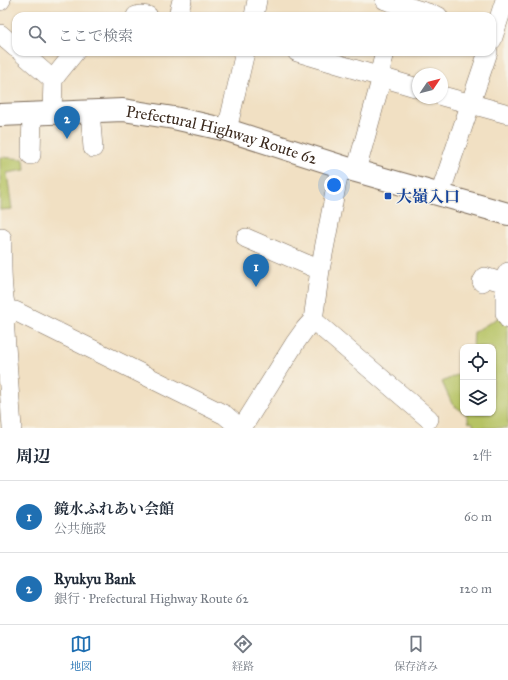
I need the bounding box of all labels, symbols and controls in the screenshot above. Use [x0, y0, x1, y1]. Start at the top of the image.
search box [12, 12, 496, 56]
icon: search [26, 23, 48, 45]
text: ここで検索 [58, 27, 133, 45]
north arrow [412, 68, 448, 104]
street label: Prefectural Highway Route 62 [125, 101, 320, 168]
pin: 2 [54, 106, 80, 139]
your location [324, 175, 344, 195]
place label: 大嶺入口 [396, 187, 460, 206]
marker: 大嶺入口 [383, 191, 393, 201]
pin: 1 [243, 254, 269, 287]
map controls [460, 344, 496, 416]
button: locate [460, 344, 496, 380]
button: layers [460, 380, 496, 416]
text: 周辺 [16, 446, 50, 467]
text: 2件 [473, 448, 492, 464]
text: 鏡水ふれあい会館 [54, 500, 174, 518]
text: 1 [26, 509, 32, 525]
text: 60 m [464, 509, 492, 525]
text: 公共施設 [54, 521, 106, 537]
text: Ryukyu Bank [54, 570, 136, 588]
text: 2 [26, 581, 32, 597]
text: 120 m [459, 581, 492, 597]
text: 銀行 · Prefectural Highway Route 62 [54, 591, 249, 607]
tab: 地図 [70, 633, 92, 673]
tab: 経路 [232, 633, 254, 673]
tab: 保存済み [394, 633, 438, 673]

